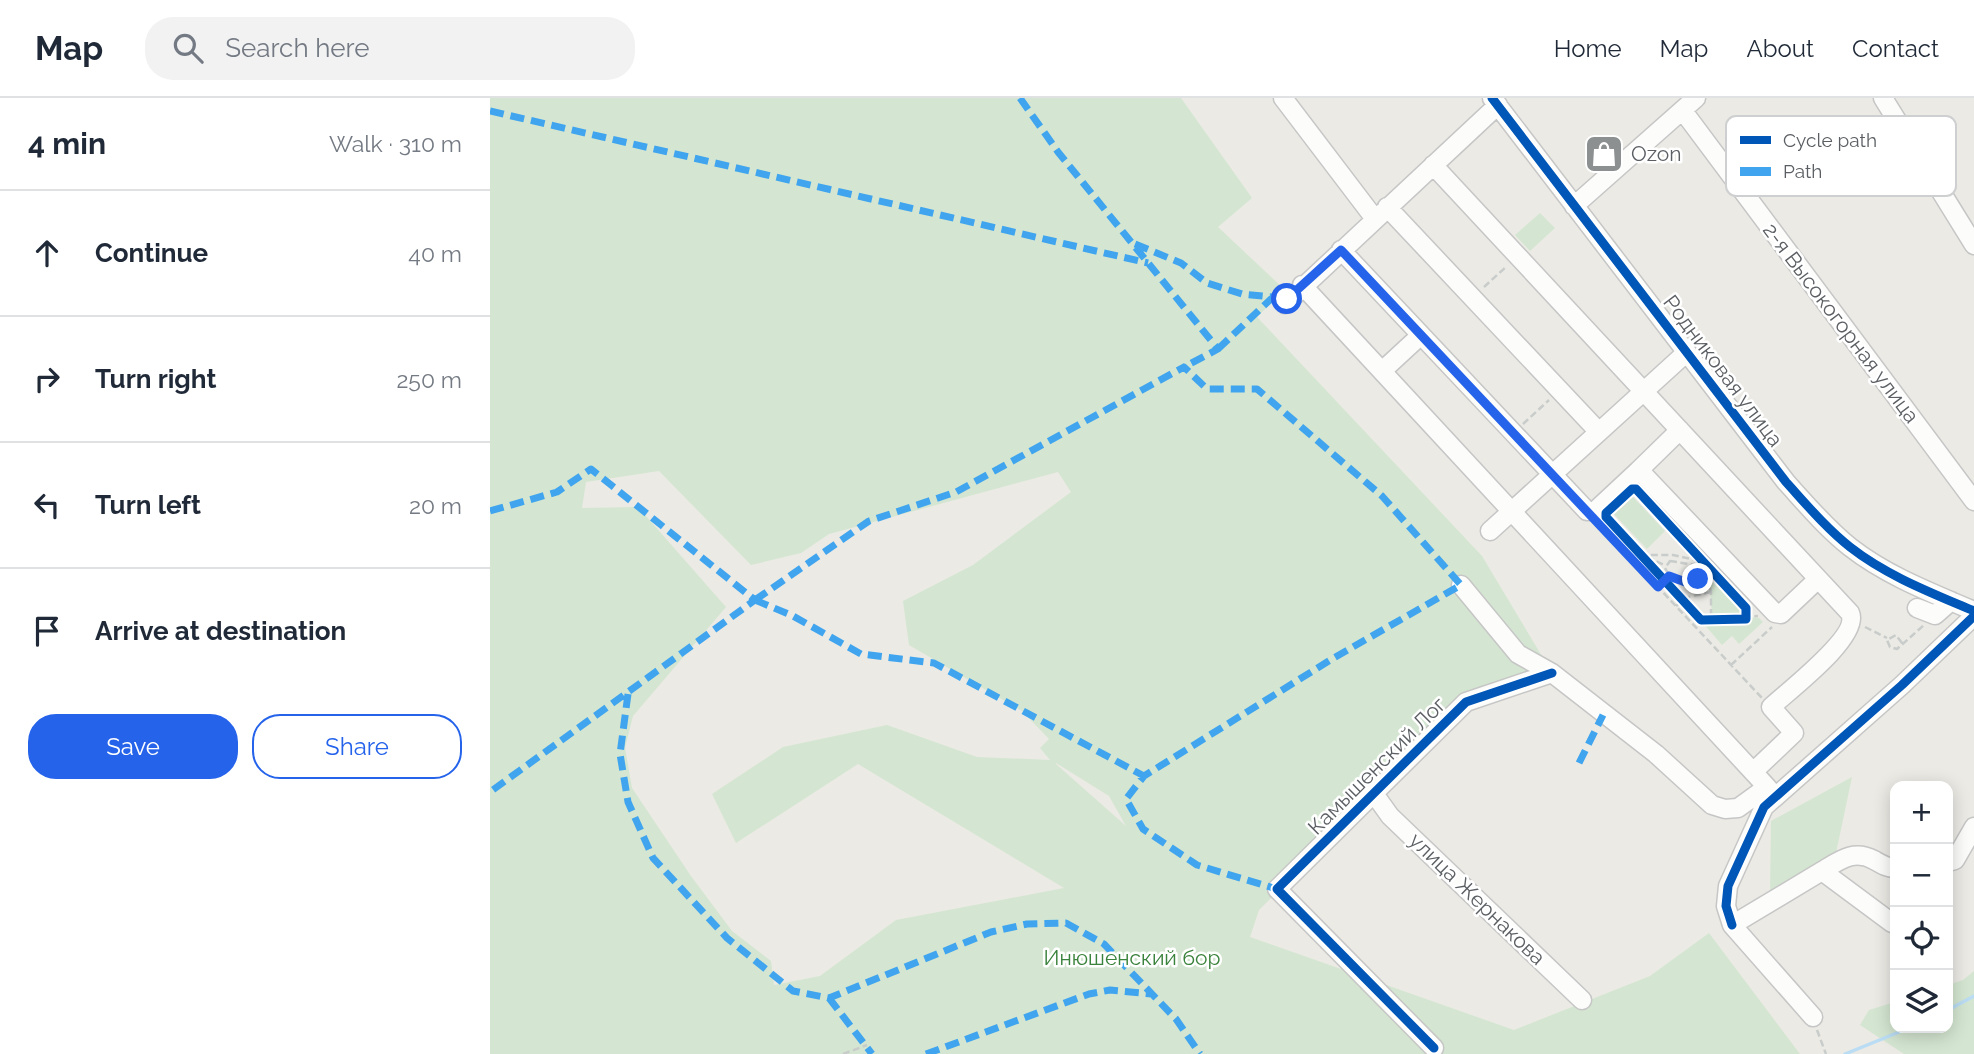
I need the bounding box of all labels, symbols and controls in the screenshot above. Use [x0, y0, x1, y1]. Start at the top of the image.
search box [145, 17, 635, 80]
text: Map [35, 29, 103, 68]
icon: search [169, 29, 207, 67]
text: Search here [225, 33, 370, 63]
text: Home [1554, 34, 1622, 63]
text: Map [1660, 34, 1708, 63]
text: About [1746, 34, 1814, 63]
text: Contact [1852, 34, 1939, 63]
legend [1726, 116, 1956, 196]
text: 4 min [28, 126, 106, 161]
text: Cycle path [1783, 129, 1877, 151]
text: Walk · 310 m [329, 130, 462, 157]
shop icon: Ozon [1583, 133, 1625, 175]
place label: Ozon [1631, 141, 1682, 166]
text: Path [1783, 160, 1822, 182]
street label: 2-я Высокогорная улица [1758, 218, 1925, 428]
icon: ahead [28, 234, 66, 272]
text: Continue [95, 238, 208, 268]
text: 40 m [408, 240, 462, 267]
route start [1271, 283, 1302, 314]
street label: Родниковая улица [1658, 290, 1788, 451]
icon: right [28, 360, 66, 398]
text: Turn right [95, 364, 216, 394]
text: 250 m [396, 366, 462, 393]
icon: left [28, 486, 66, 524]
text: Turn left [95, 490, 201, 520]
text: 20 m [409, 492, 462, 519]
route end [1682, 563, 1713, 594]
icon: arrive [28, 612, 66, 650]
text: Arrive at destination [95, 616, 346, 646]
street label: Камышенский Лог [1303, 691, 1451, 840]
button: Save [28, 714, 238, 779]
button: Share [252, 714, 462, 779]
map controls [1890, 781, 1953, 1033]
button: + [1890, 781, 1953, 844]
street label: улица Жернакова [1404, 827, 1551, 970]
button: − [1890, 844, 1953, 907]
button: locate [1890, 907, 1953, 970]
park label: Инюшенский бор [1044, 945, 1220, 970]
button: layers [1890, 970, 1953, 1033]

